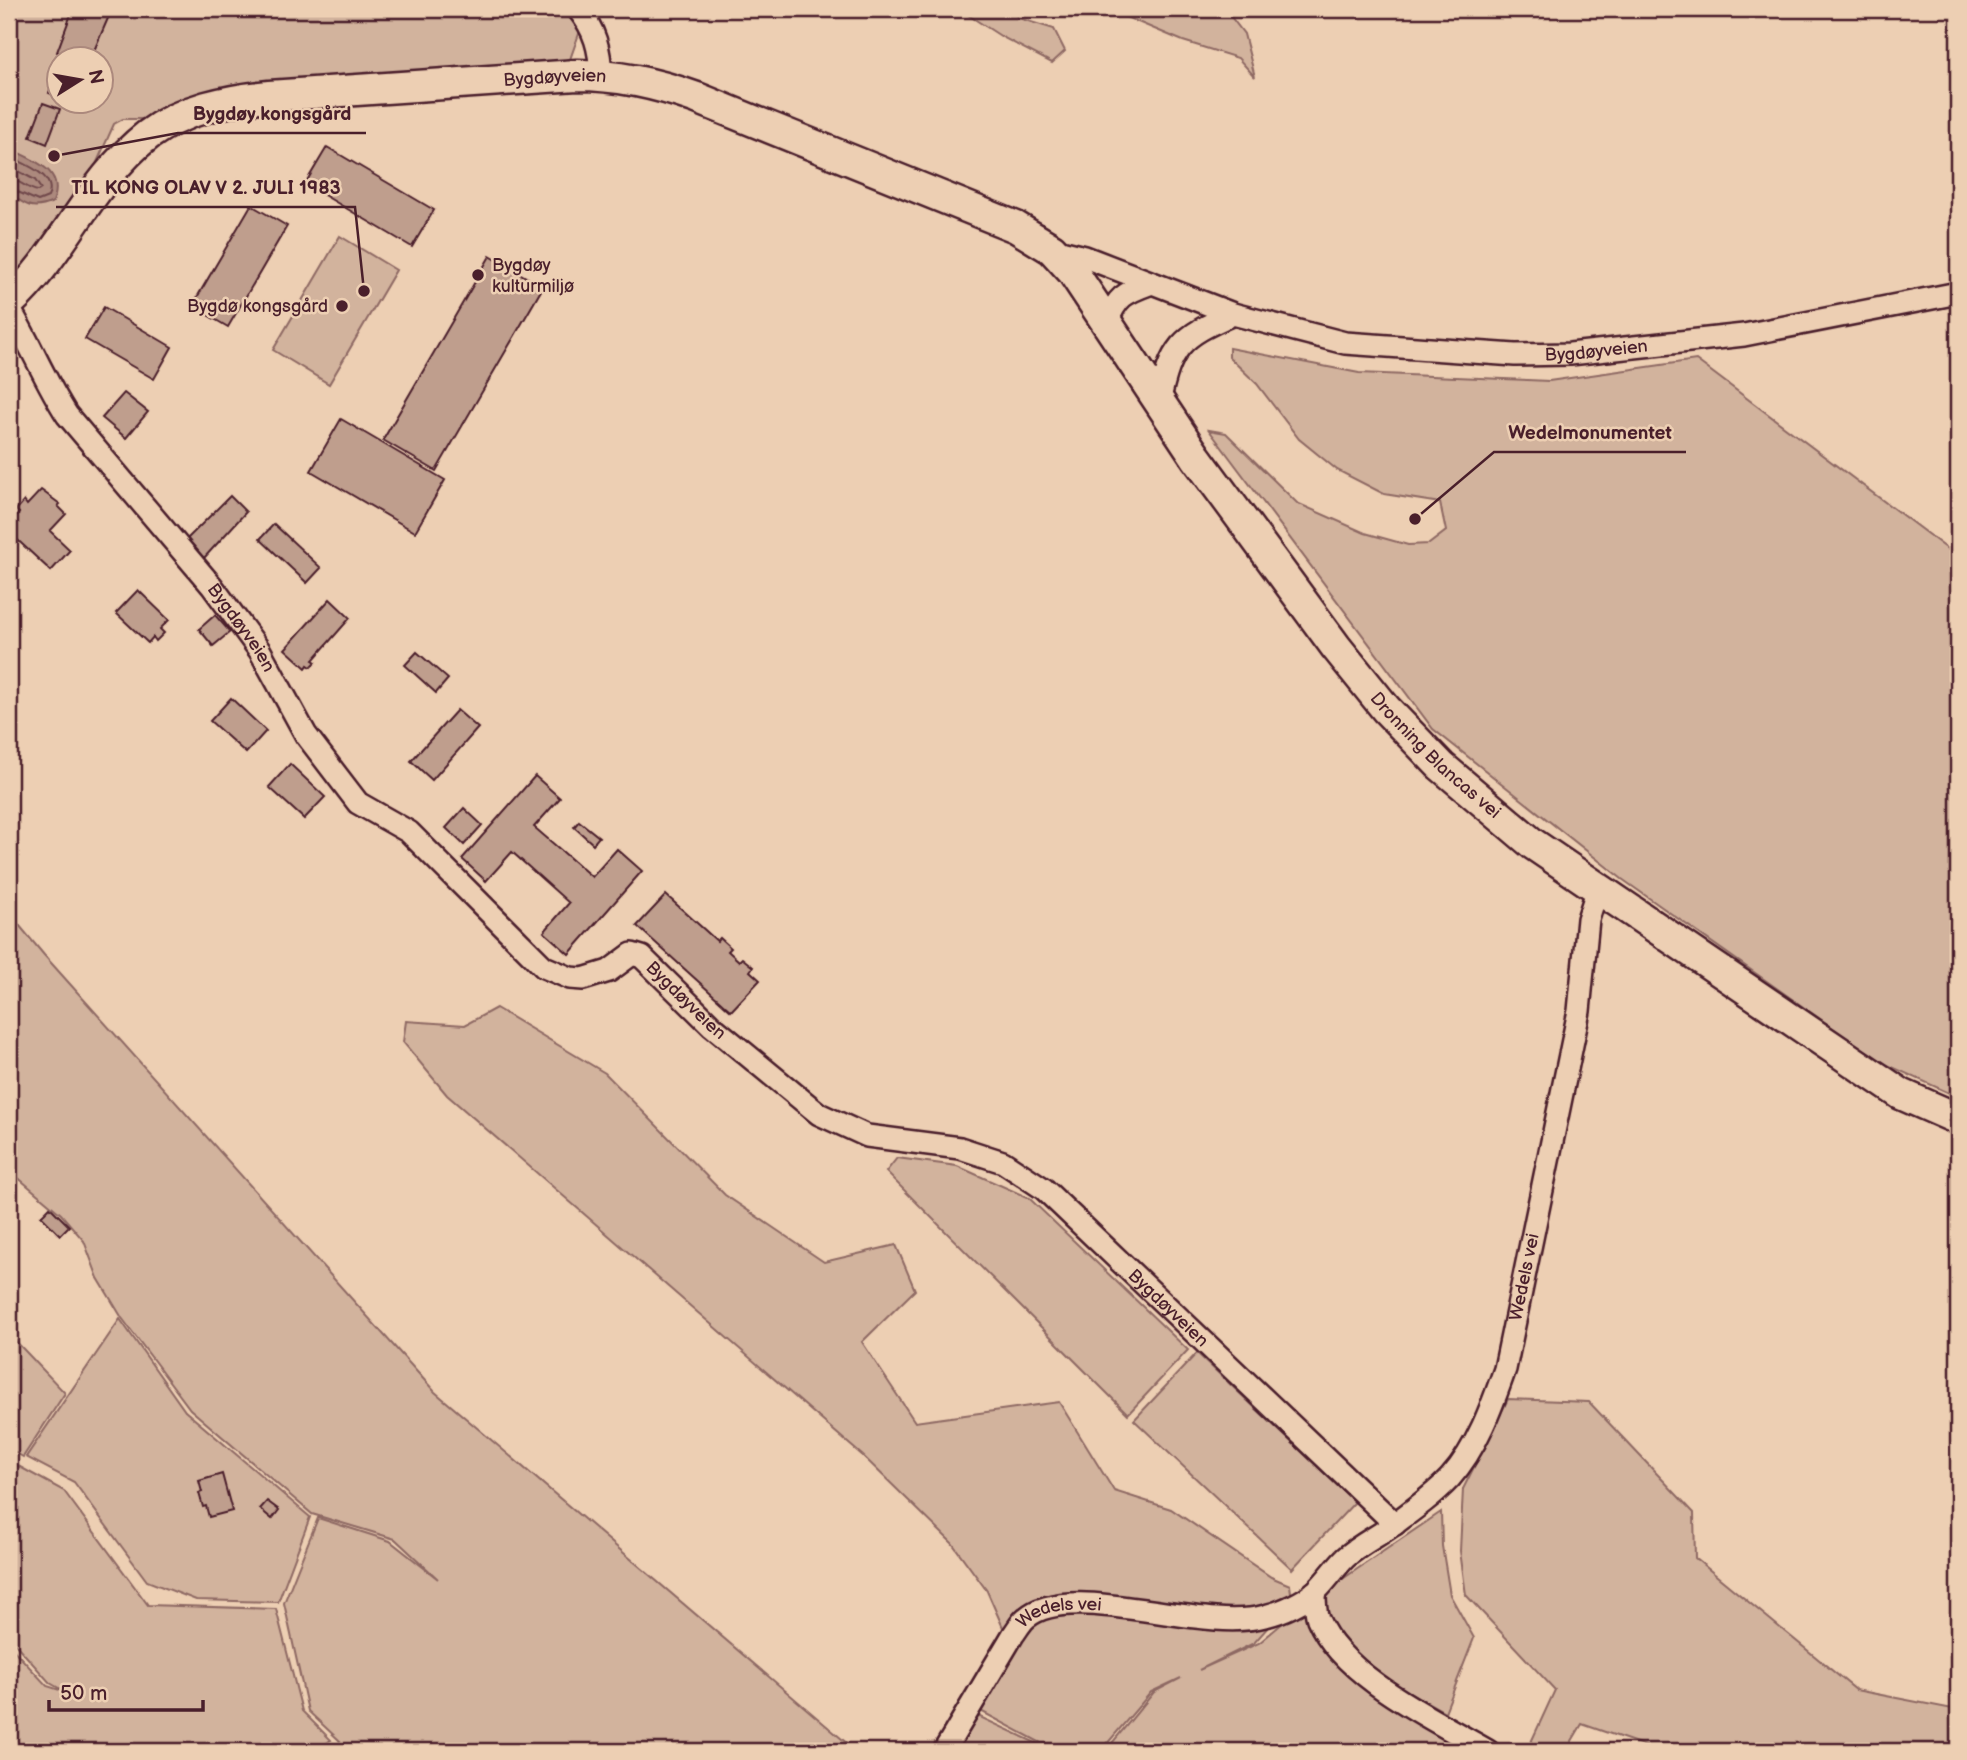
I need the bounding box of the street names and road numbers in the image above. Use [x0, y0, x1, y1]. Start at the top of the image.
street label: Bygdøyveien [503, 65, 607, 91]
street label: Bygdøyveien [1545, 336, 1649, 365]
street label: Bygdøyveien [203, 580, 279, 675]
street label: Dronning Blancas vei [1366, 688, 1505, 823]
street label: Bygdøyveien [642, 957, 730, 1044]
street label: Wedels vei [1505, 1232, 1544, 1322]
street label: Bygdøyveien [1124, 1265, 1213, 1351]
street label: Wedels vei [1012, 1594, 1102, 1632]

